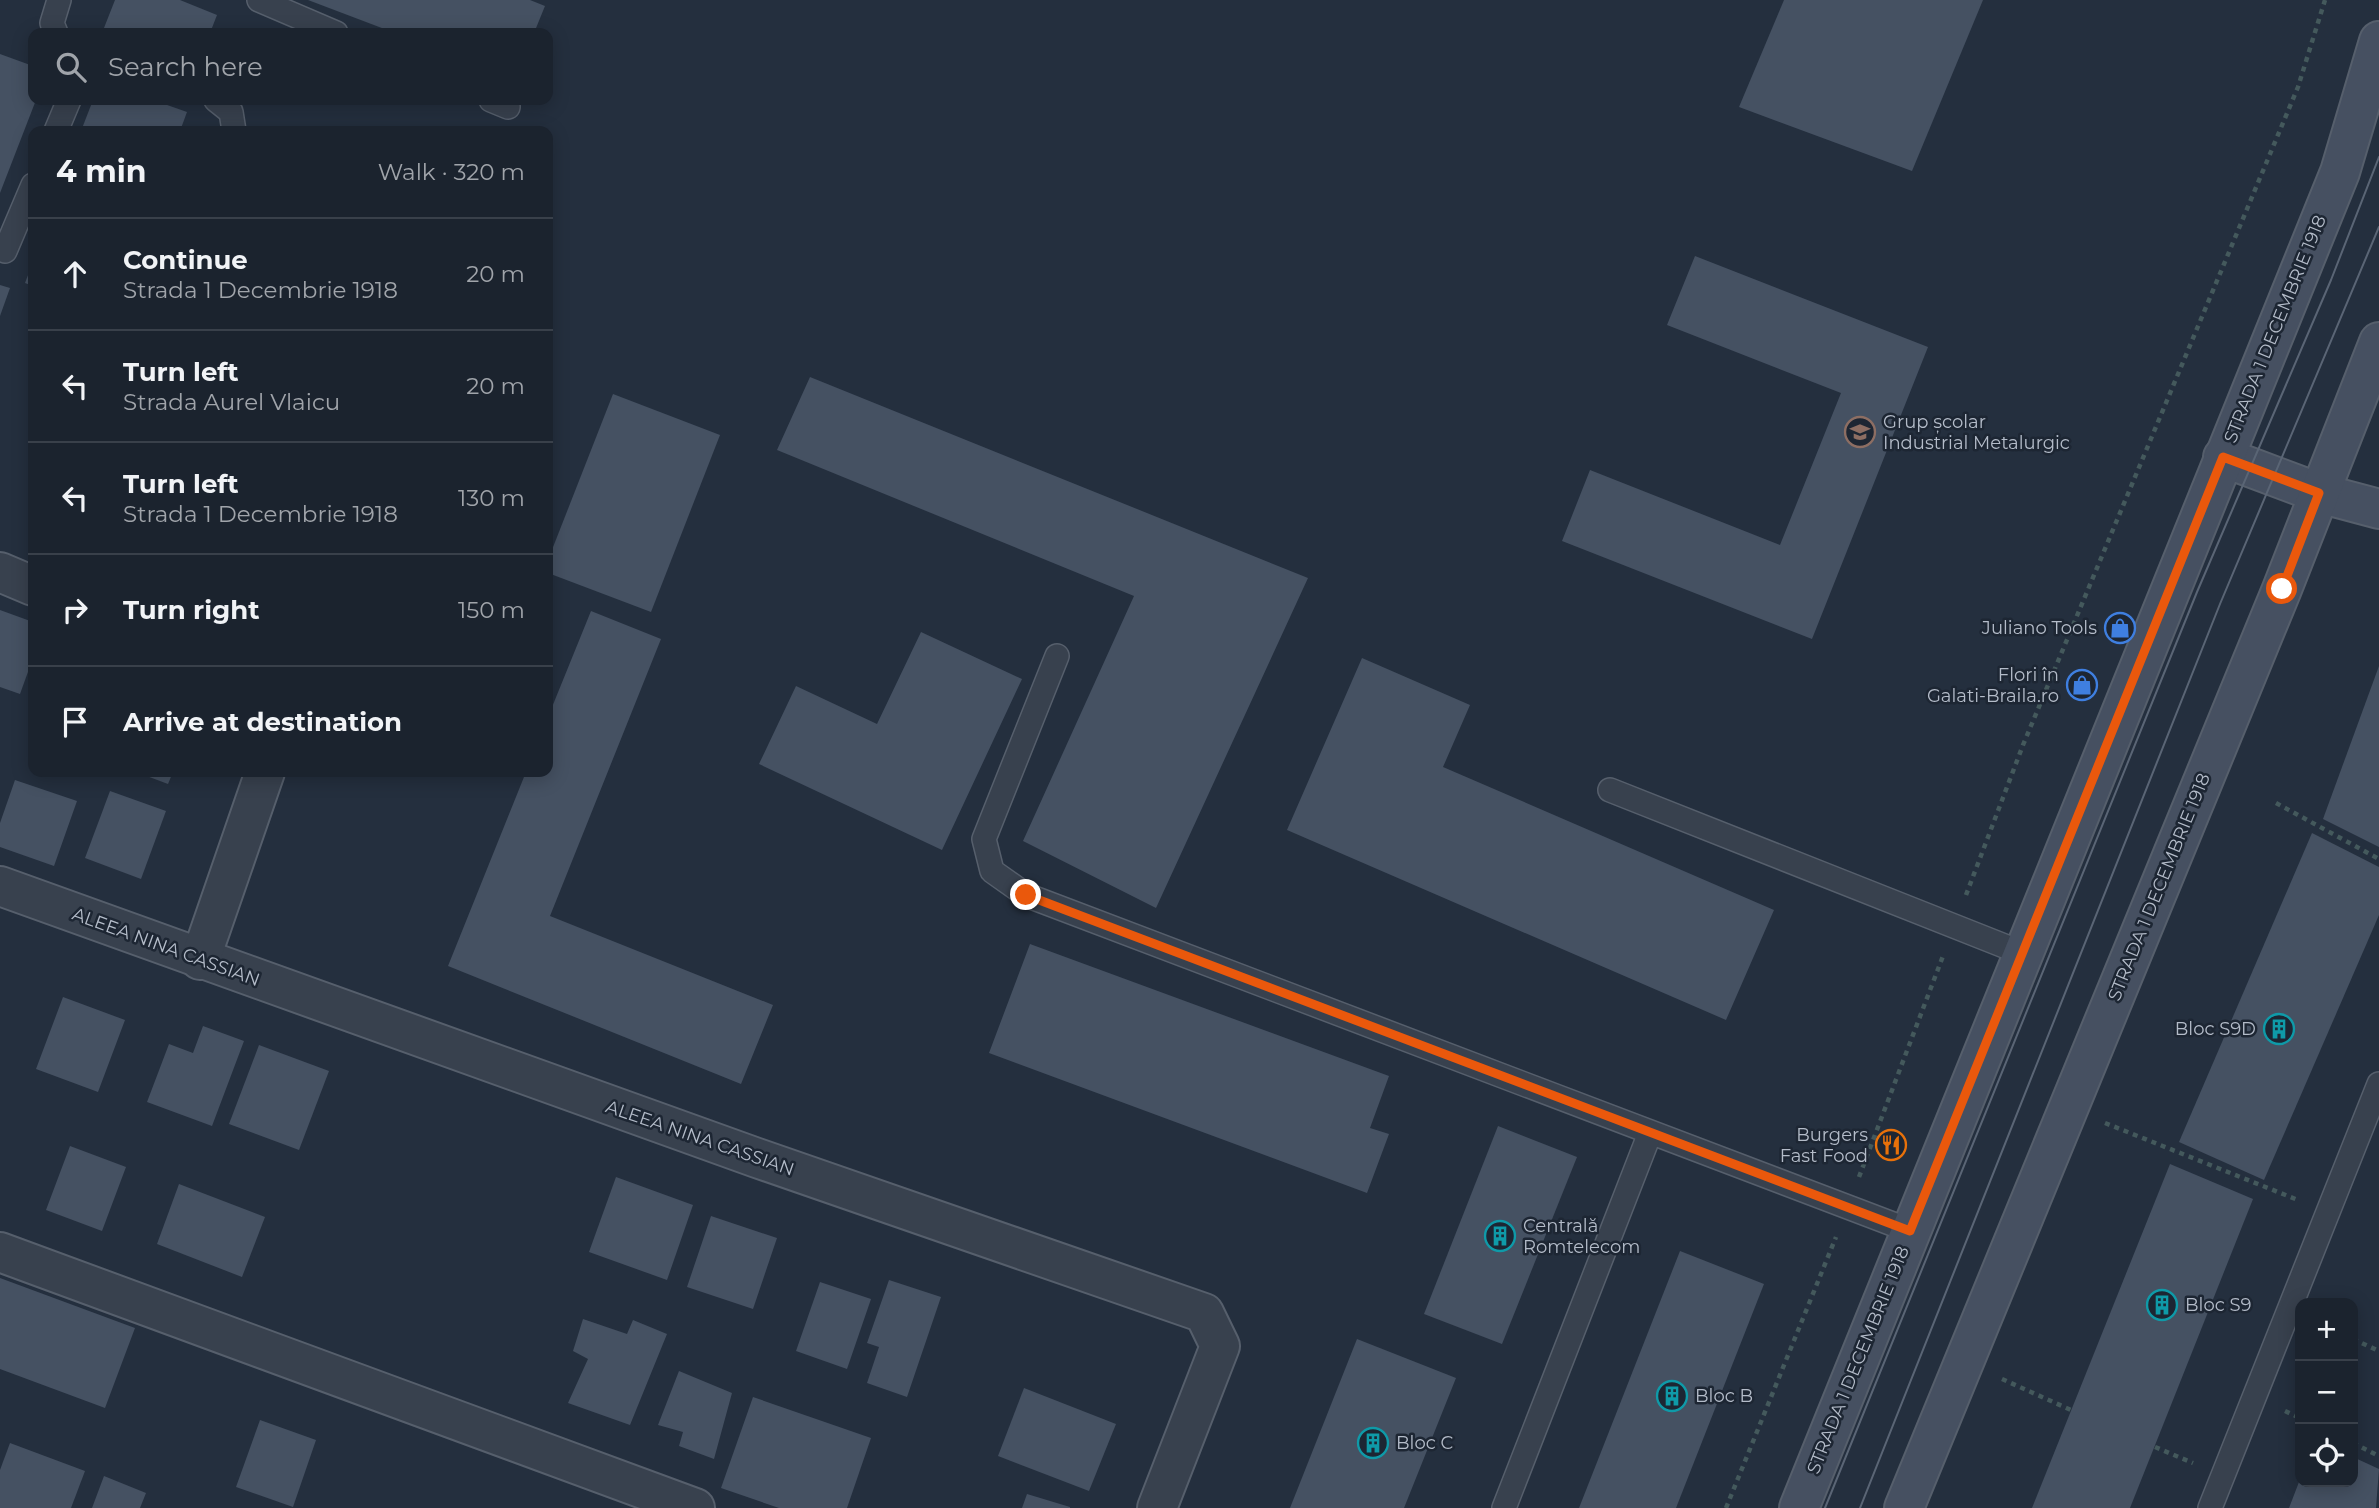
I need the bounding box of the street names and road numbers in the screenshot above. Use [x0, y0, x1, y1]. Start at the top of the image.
street label: STRADA 1 DECEMBRIE 1918 [2219, 212, 2331, 446]
street label: STRADA 1 DECEMBRIE 1918 [2103, 770, 2215, 1004]
street label: ALEEA NINA CASSIAN [69, 903, 263, 991]
street label: ALEEA NINA CASSIAN [603, 1095, 797, 1181]
street label: STRADA 1 DECEMBRIE 1918 [1802, 1243, 1914, 1477]

